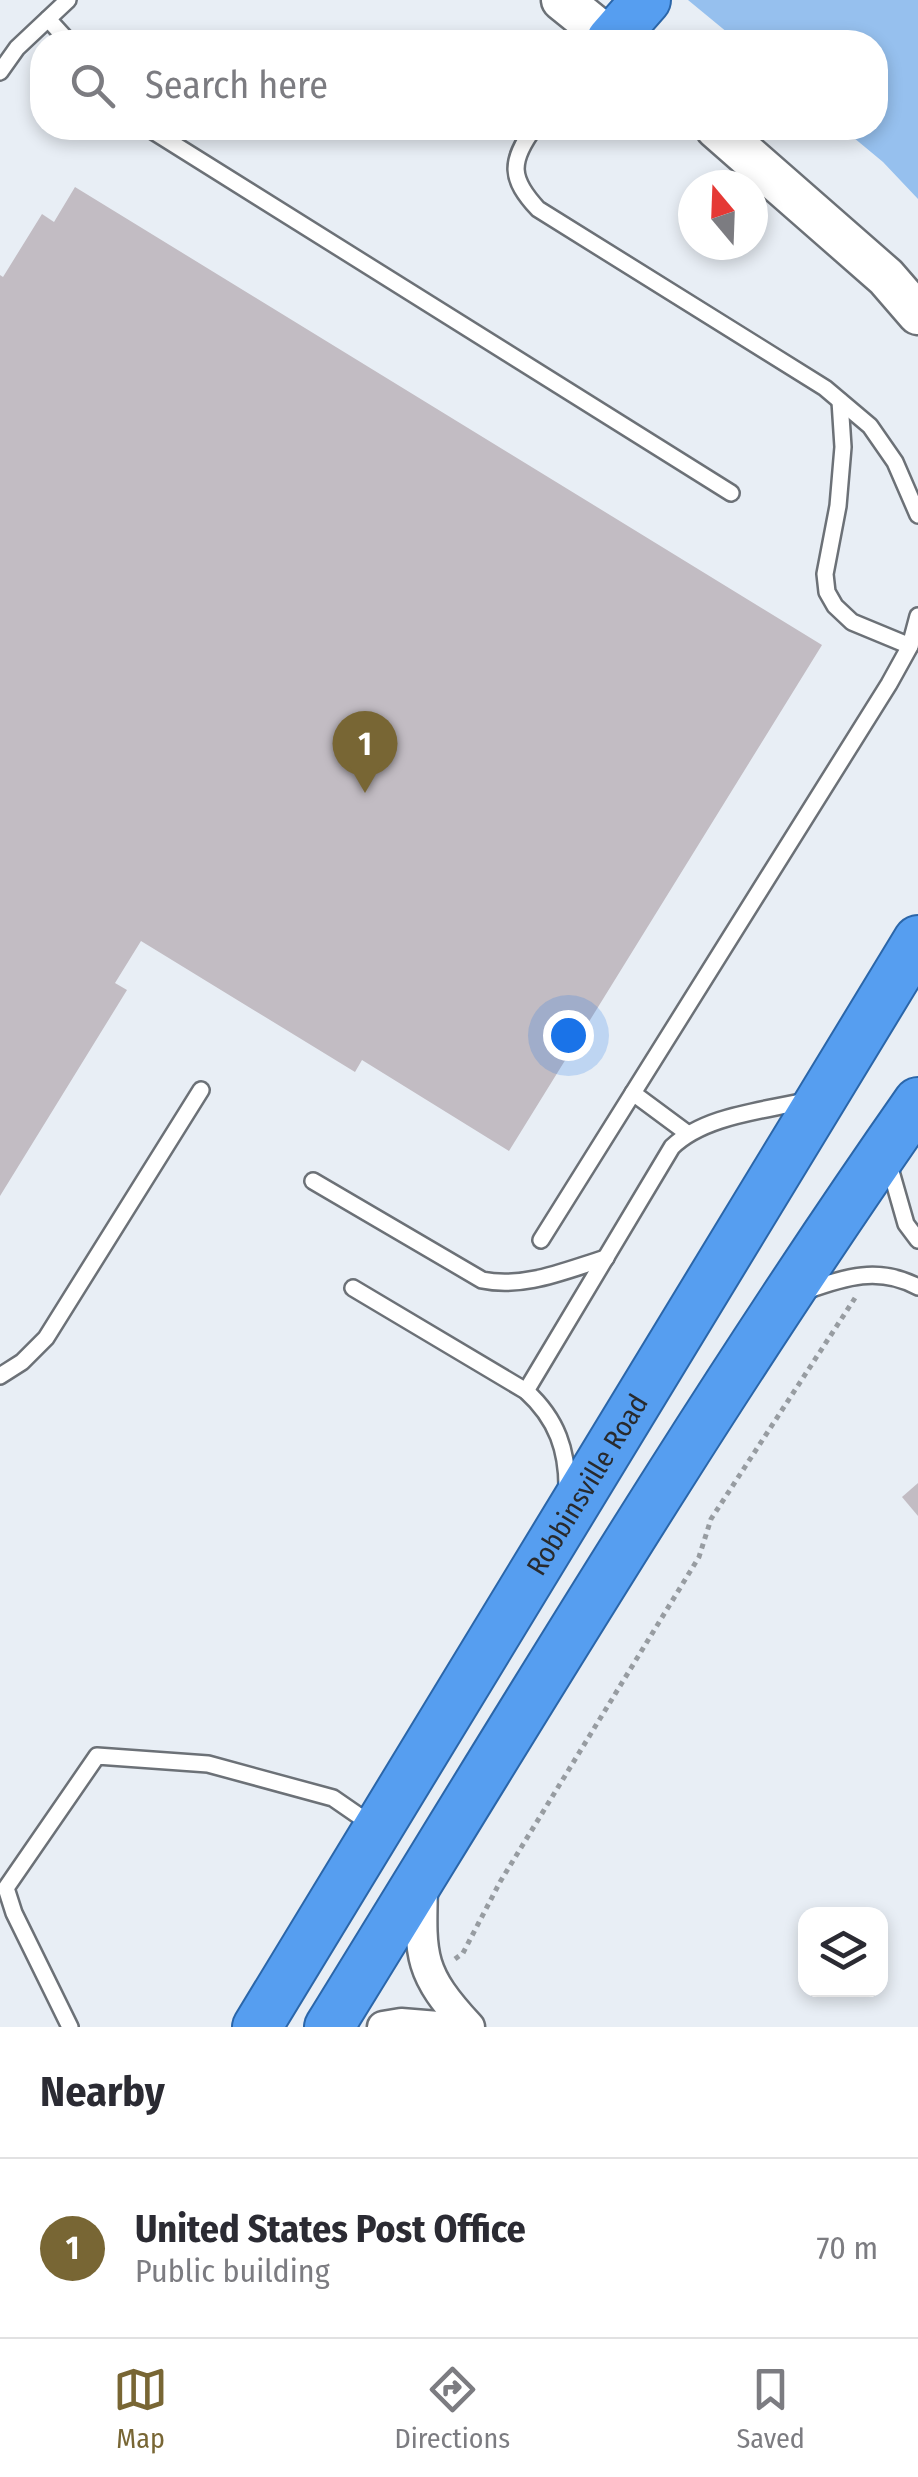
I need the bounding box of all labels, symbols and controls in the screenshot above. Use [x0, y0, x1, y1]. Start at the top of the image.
search box [30, 30, 888, 140]
icon: search [65, 58, 120, 113]
text: Search here [145, 62, 328, 108]
north arrow [678, 170, 768, 260]
pin: 1 [332, 710, 398, 793]
your location [543, 1010, 594, 1061]
street label: Robbinsville Road [520, 1388, 655, 1581]
map controls [798, 1907, 888, 1997]
button: layers [798, 1907, 888, 1997]
text: Nearby [40, 2067, 165, 2117]
text: United States Post Office [135, 2206, 526, 2252]
text: 1 [66, 2229, 79, 2267]
text: 70 m [817, 2229, 878, 2267]
text: Public building [135, 2252, 330, 2290]
tab: Map [113, 2362, 168, 2455]
tab: Directions [394, 2362, 510, 2455]
tab: Saved [736, 2362, 805, 2455]

